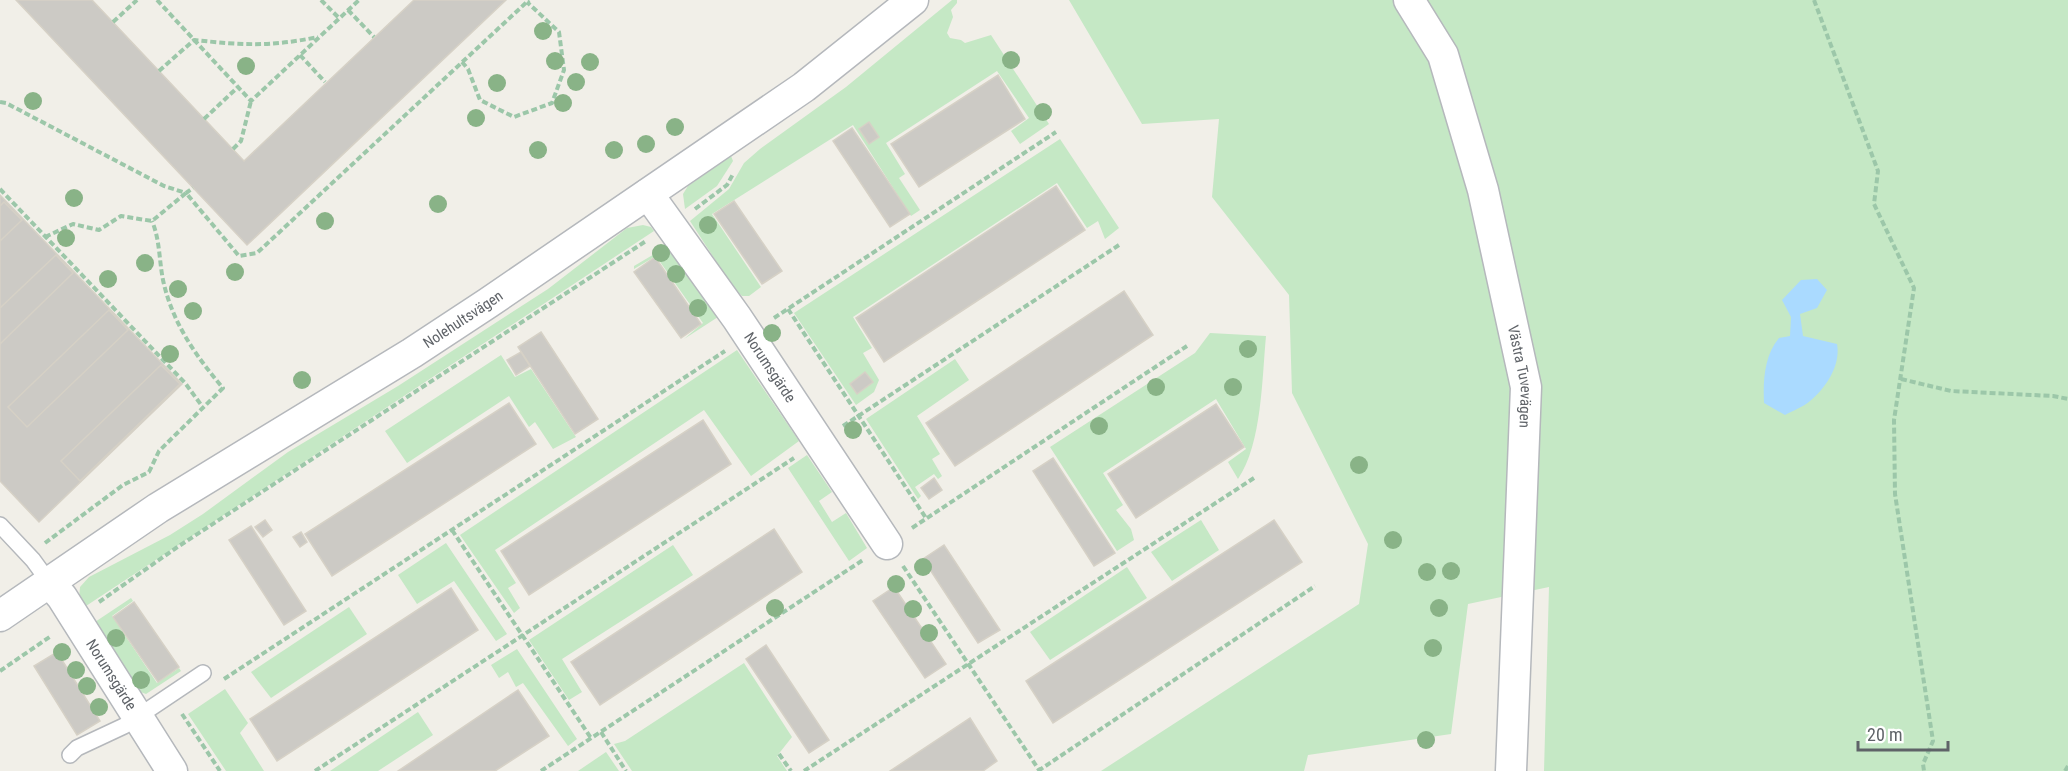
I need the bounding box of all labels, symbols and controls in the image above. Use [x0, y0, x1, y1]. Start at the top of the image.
street label: Nolehultsvägen [420, 287, 506, 352]
street label: Västra Tuvevägen [1504, 323, 1535, 428]
street label: Norumsgärde [740, 329, 800, 406]
street label: Norumsgärde [82, 636, 140, 714]
scale bar [1858, 714, 1948, 752]
text: 20 m [1867, 724, 1902, 745]

